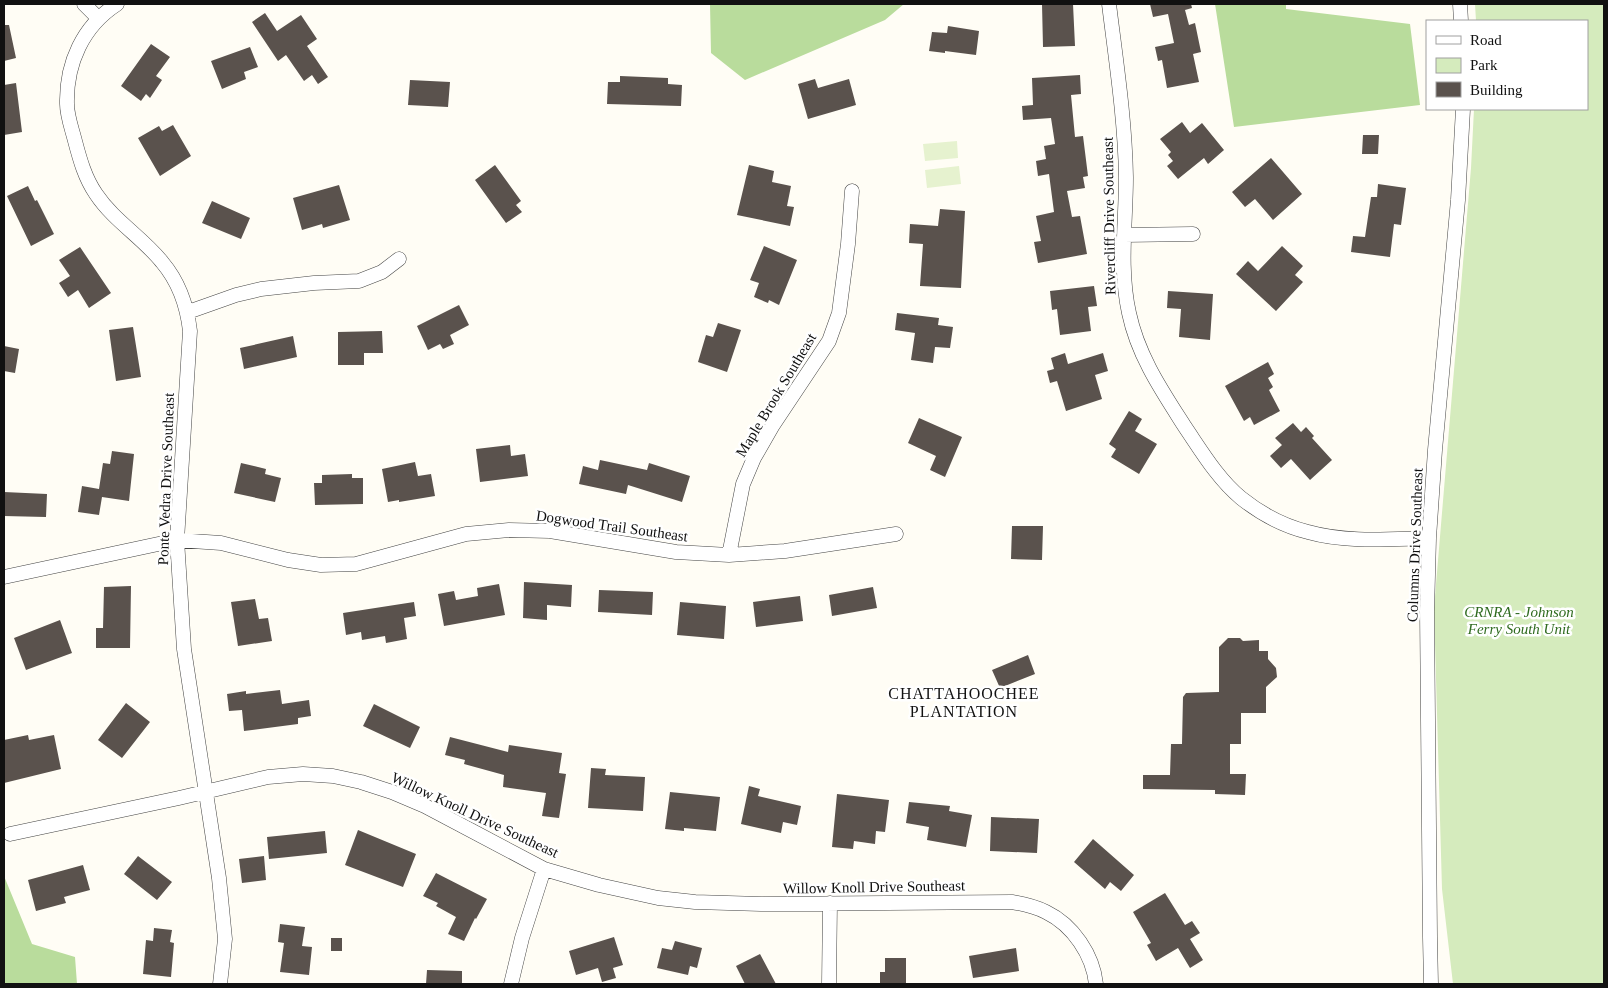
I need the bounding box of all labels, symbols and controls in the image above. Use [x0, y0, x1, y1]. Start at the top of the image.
legend [1426, 20, 1588, 110]
text: Road [1470, 32, 1502, 48]
text: Park [1470, 57, 1498, 73]
text: Building [1470, 82, 1523, 98]
street label: Rivercliff Drive Southeast [1100, 136, 1118, 295]
street label: Maple Brook Southeast [733, 329, 820, 460]
street label: Ponte Vedra Drive Southeast [155, 392, 177, 566]
street label: Columns Drive Southeast [1404, 467, 1426, 622]
street label: Dogwood Trail Southeast [535, 507, 690, 545]
park label: CRNRA - Johnson Ferry South Unit [1464, 604, 1574, 637]
district label: CHATTAHOOCHEE PLANTATION [888, 685, 1040, 720]
street label: Willow Knoll Drive Southeast [389, 769, 562, 861]
street label: Willow Knoll Drive Southeast [783, 877, 966, 897]

